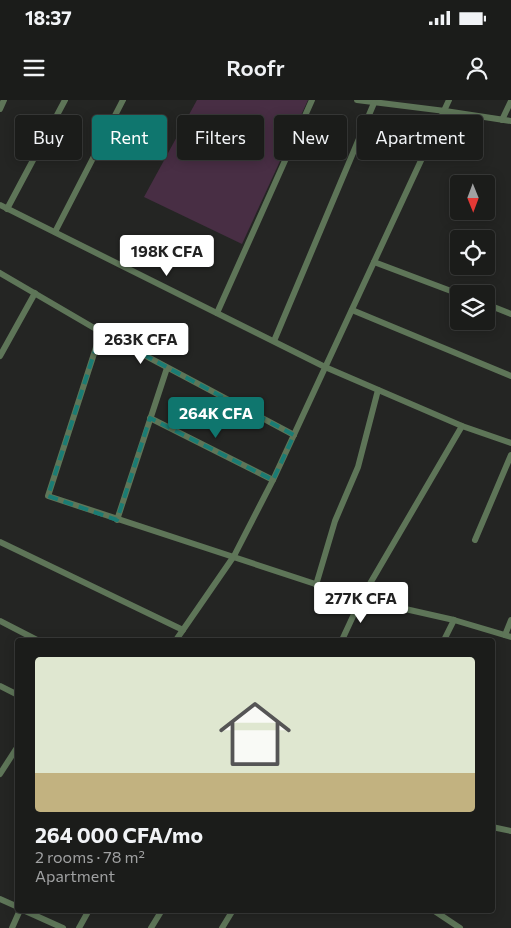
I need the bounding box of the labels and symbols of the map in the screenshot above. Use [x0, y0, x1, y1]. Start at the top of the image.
north arrow [450, 175, 495, 220]
pin: 198K CFA [115, 234, 219, 277]
pin: 263K CFA [89, 322, 193, 365]
pin: 264K CFA [164, 396, 268, 439]
pin: 277K CFA [309, 582, 413, 624]

